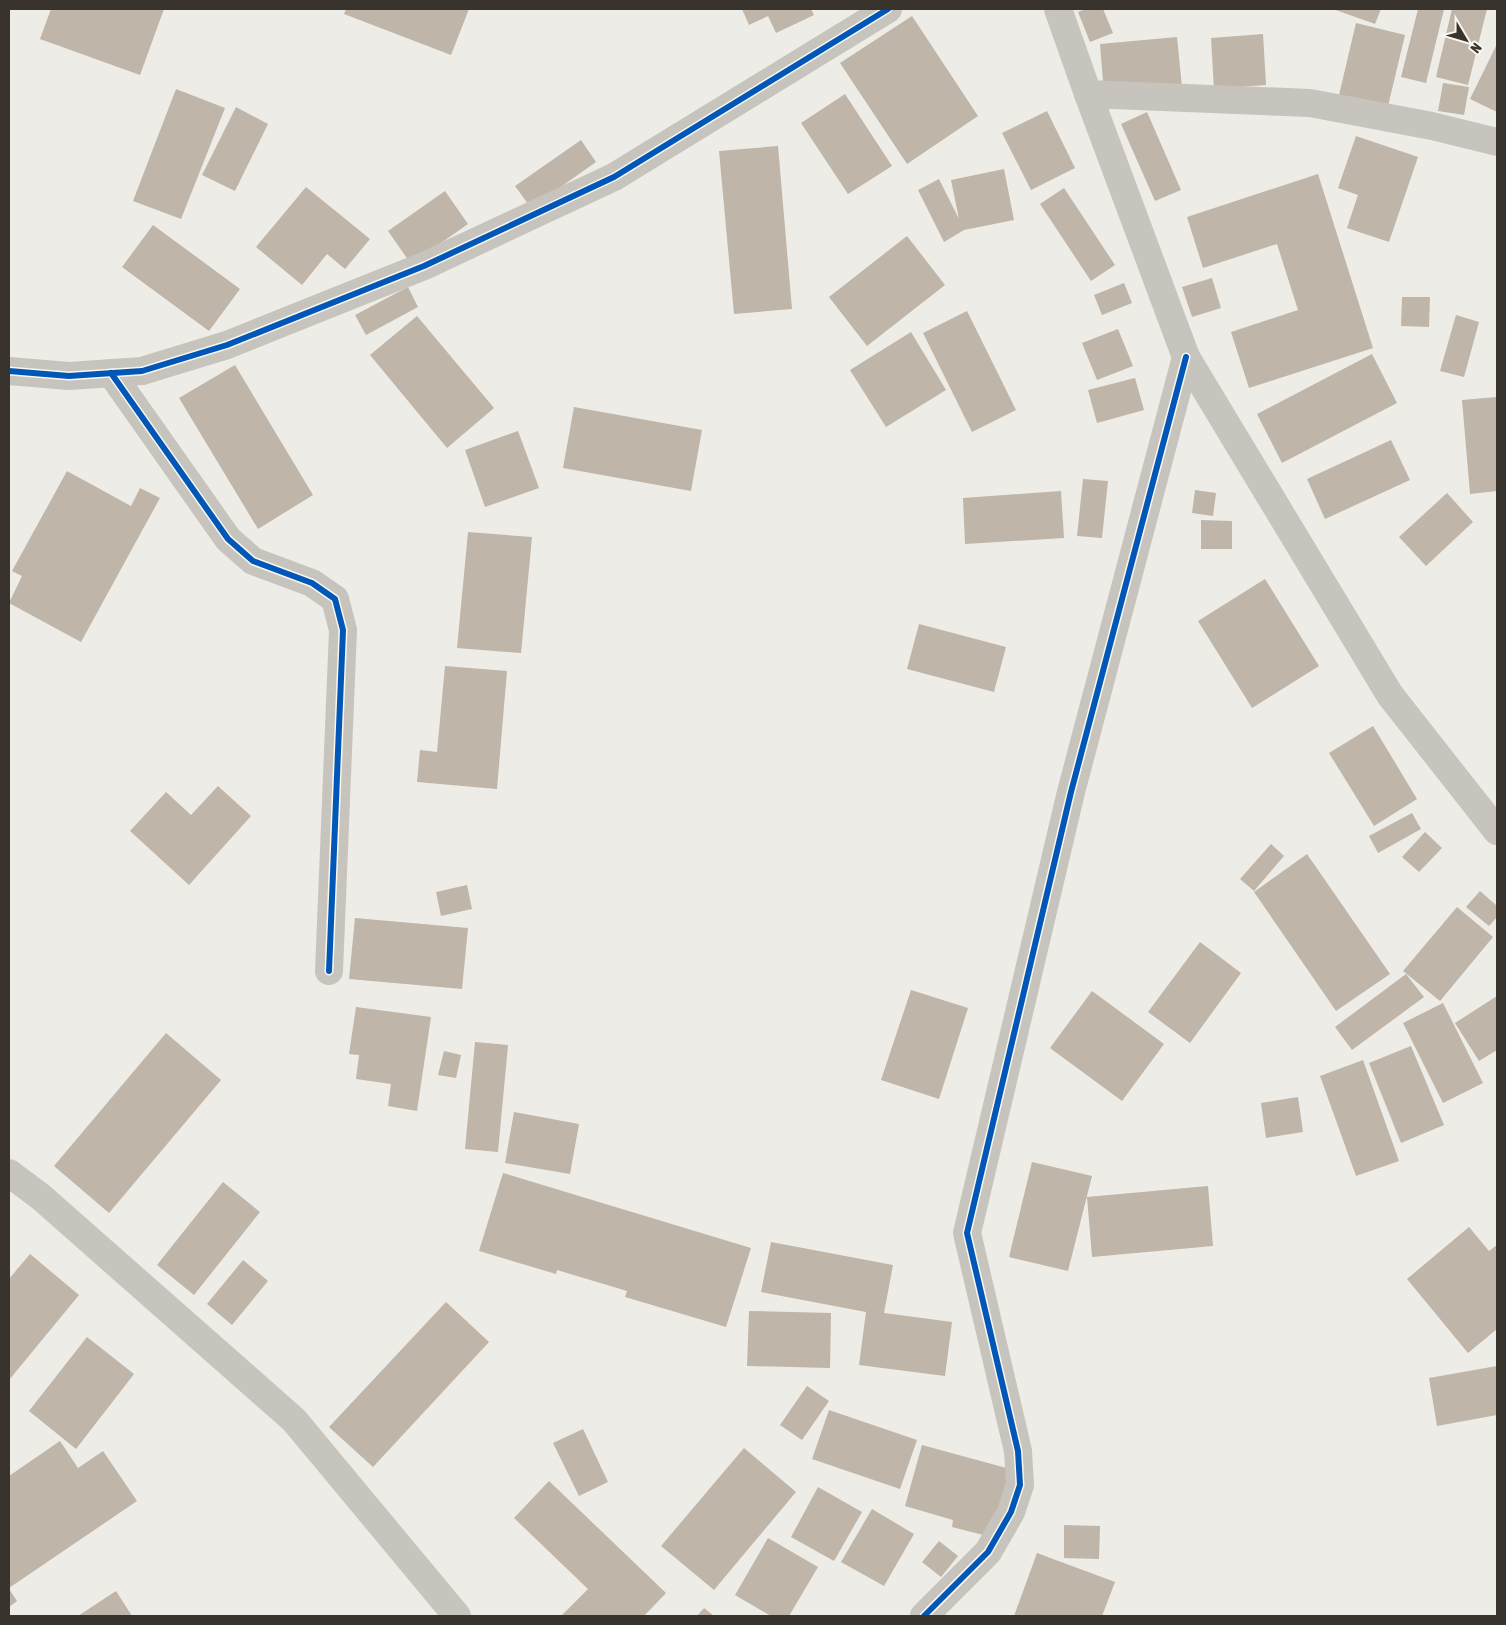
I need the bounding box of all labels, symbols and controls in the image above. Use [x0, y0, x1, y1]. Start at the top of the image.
north arrow [1441, 15, 1491, 65]
text: N [1467, 40, 1485, 56]

